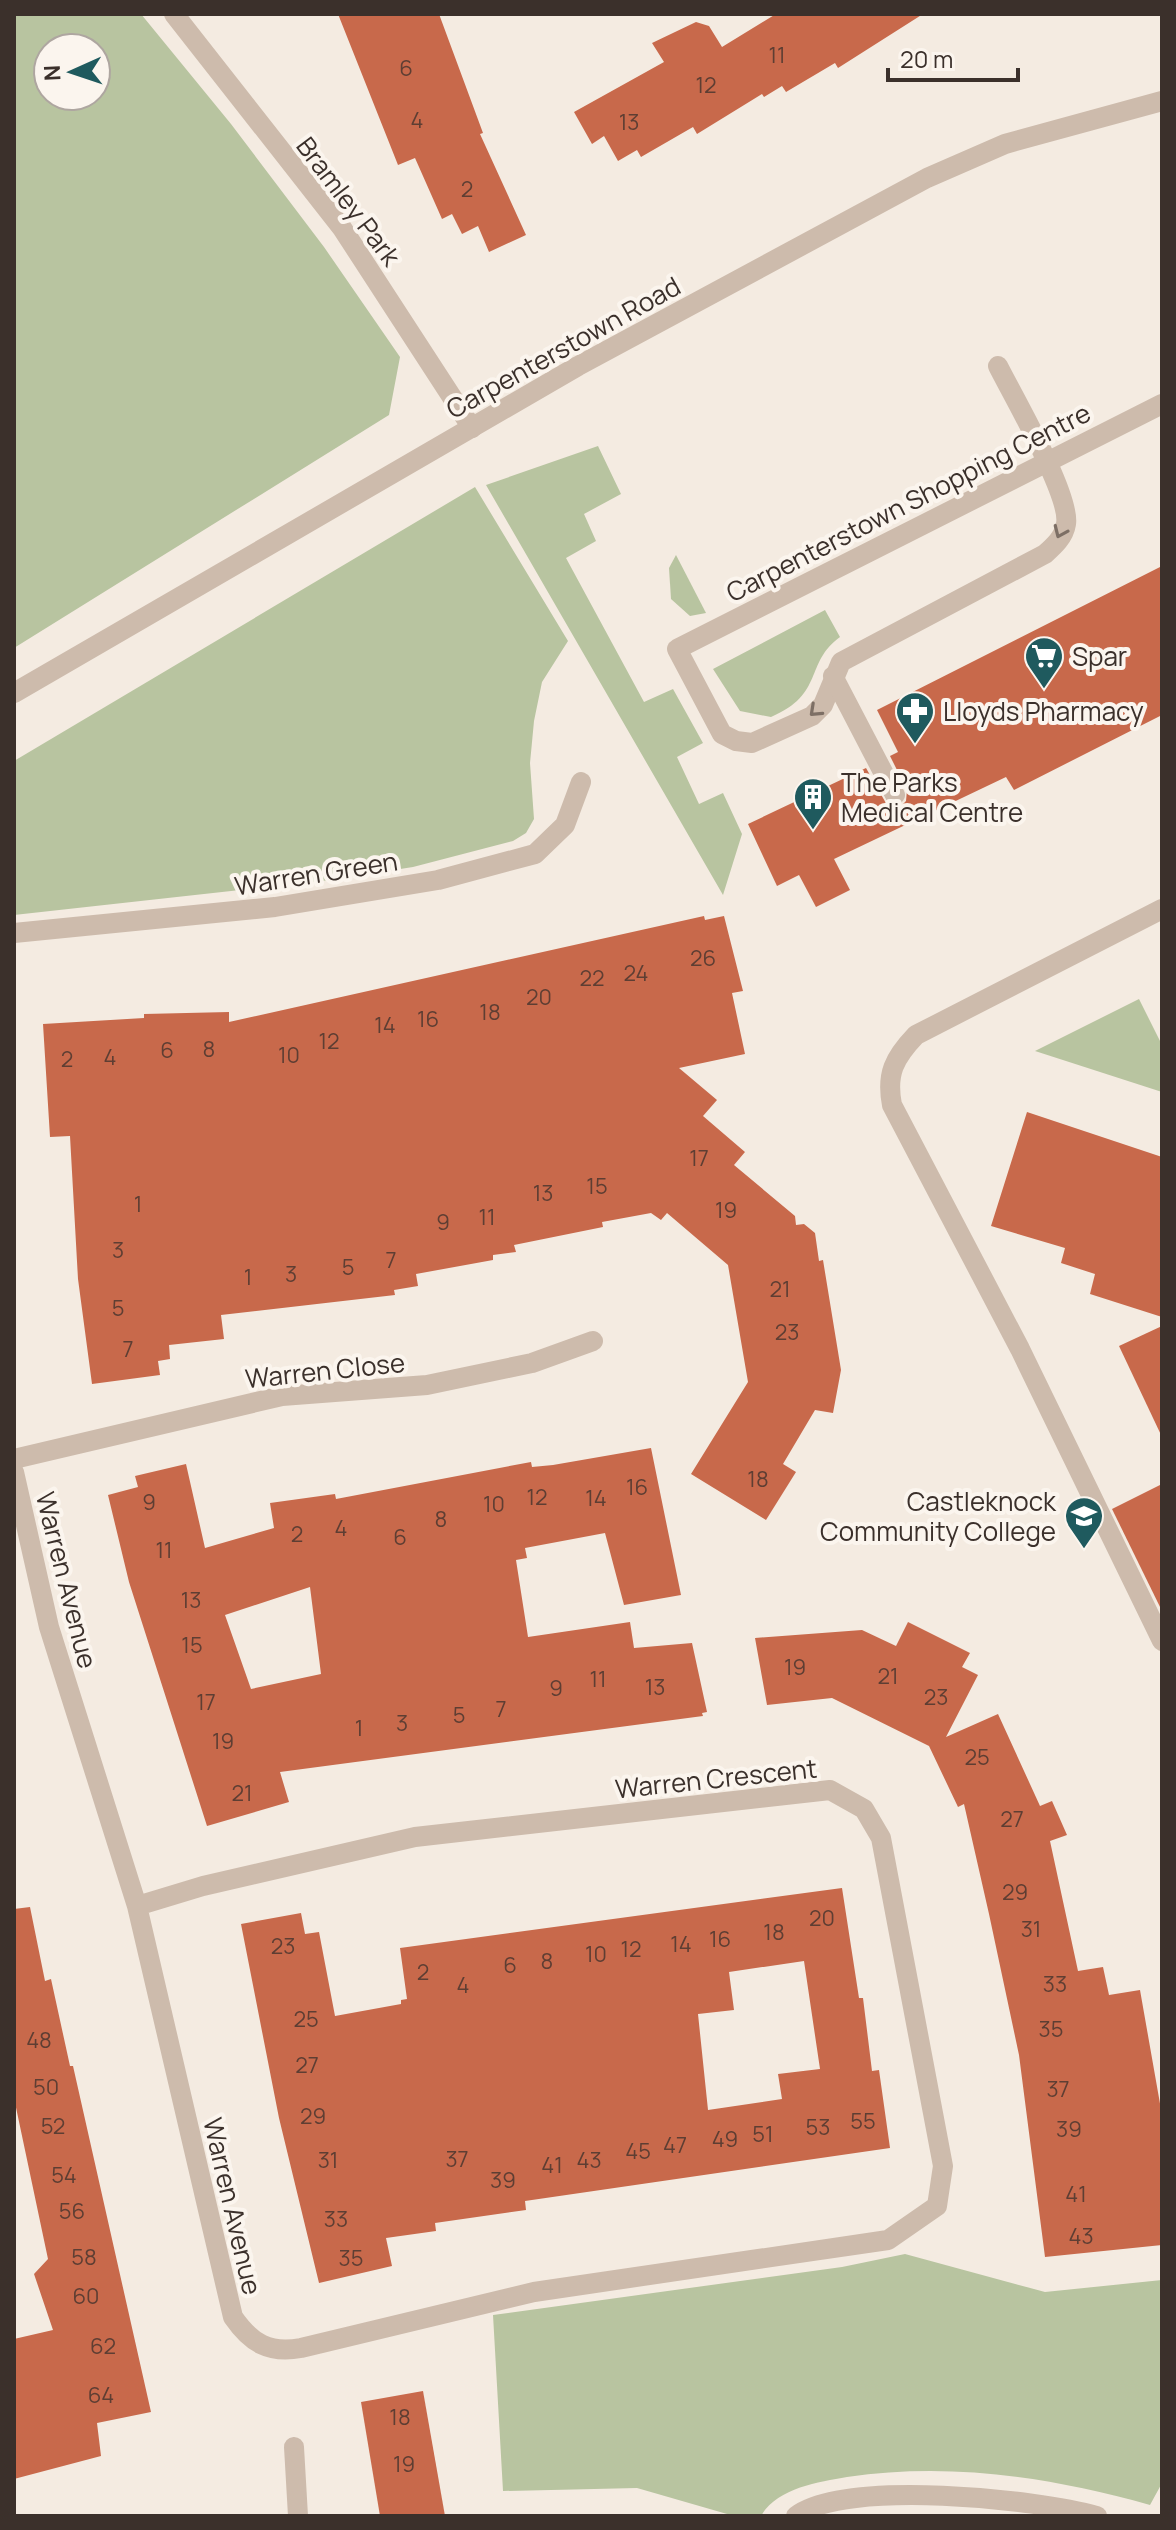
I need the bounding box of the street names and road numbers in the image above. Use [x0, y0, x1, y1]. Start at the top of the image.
street label: Bramley Park [289, 129, 410, 274]
street label: Carpenterstown Road [439, 268, 687, 426]
street label: Carpenterstown Shopping Centre [720, 394, 1096, 610]
street label: Warren Green [232, 842, 400, 904]
street label: Warren Close [243, 1344, 407, 1396]
street label: Warren Avenue [28, 1488, 106, 1672]
street label: Warren Crescent [613, 1750, 819, 1806]
street label: Warren Avenue [195, 2114, 271, 2298]

